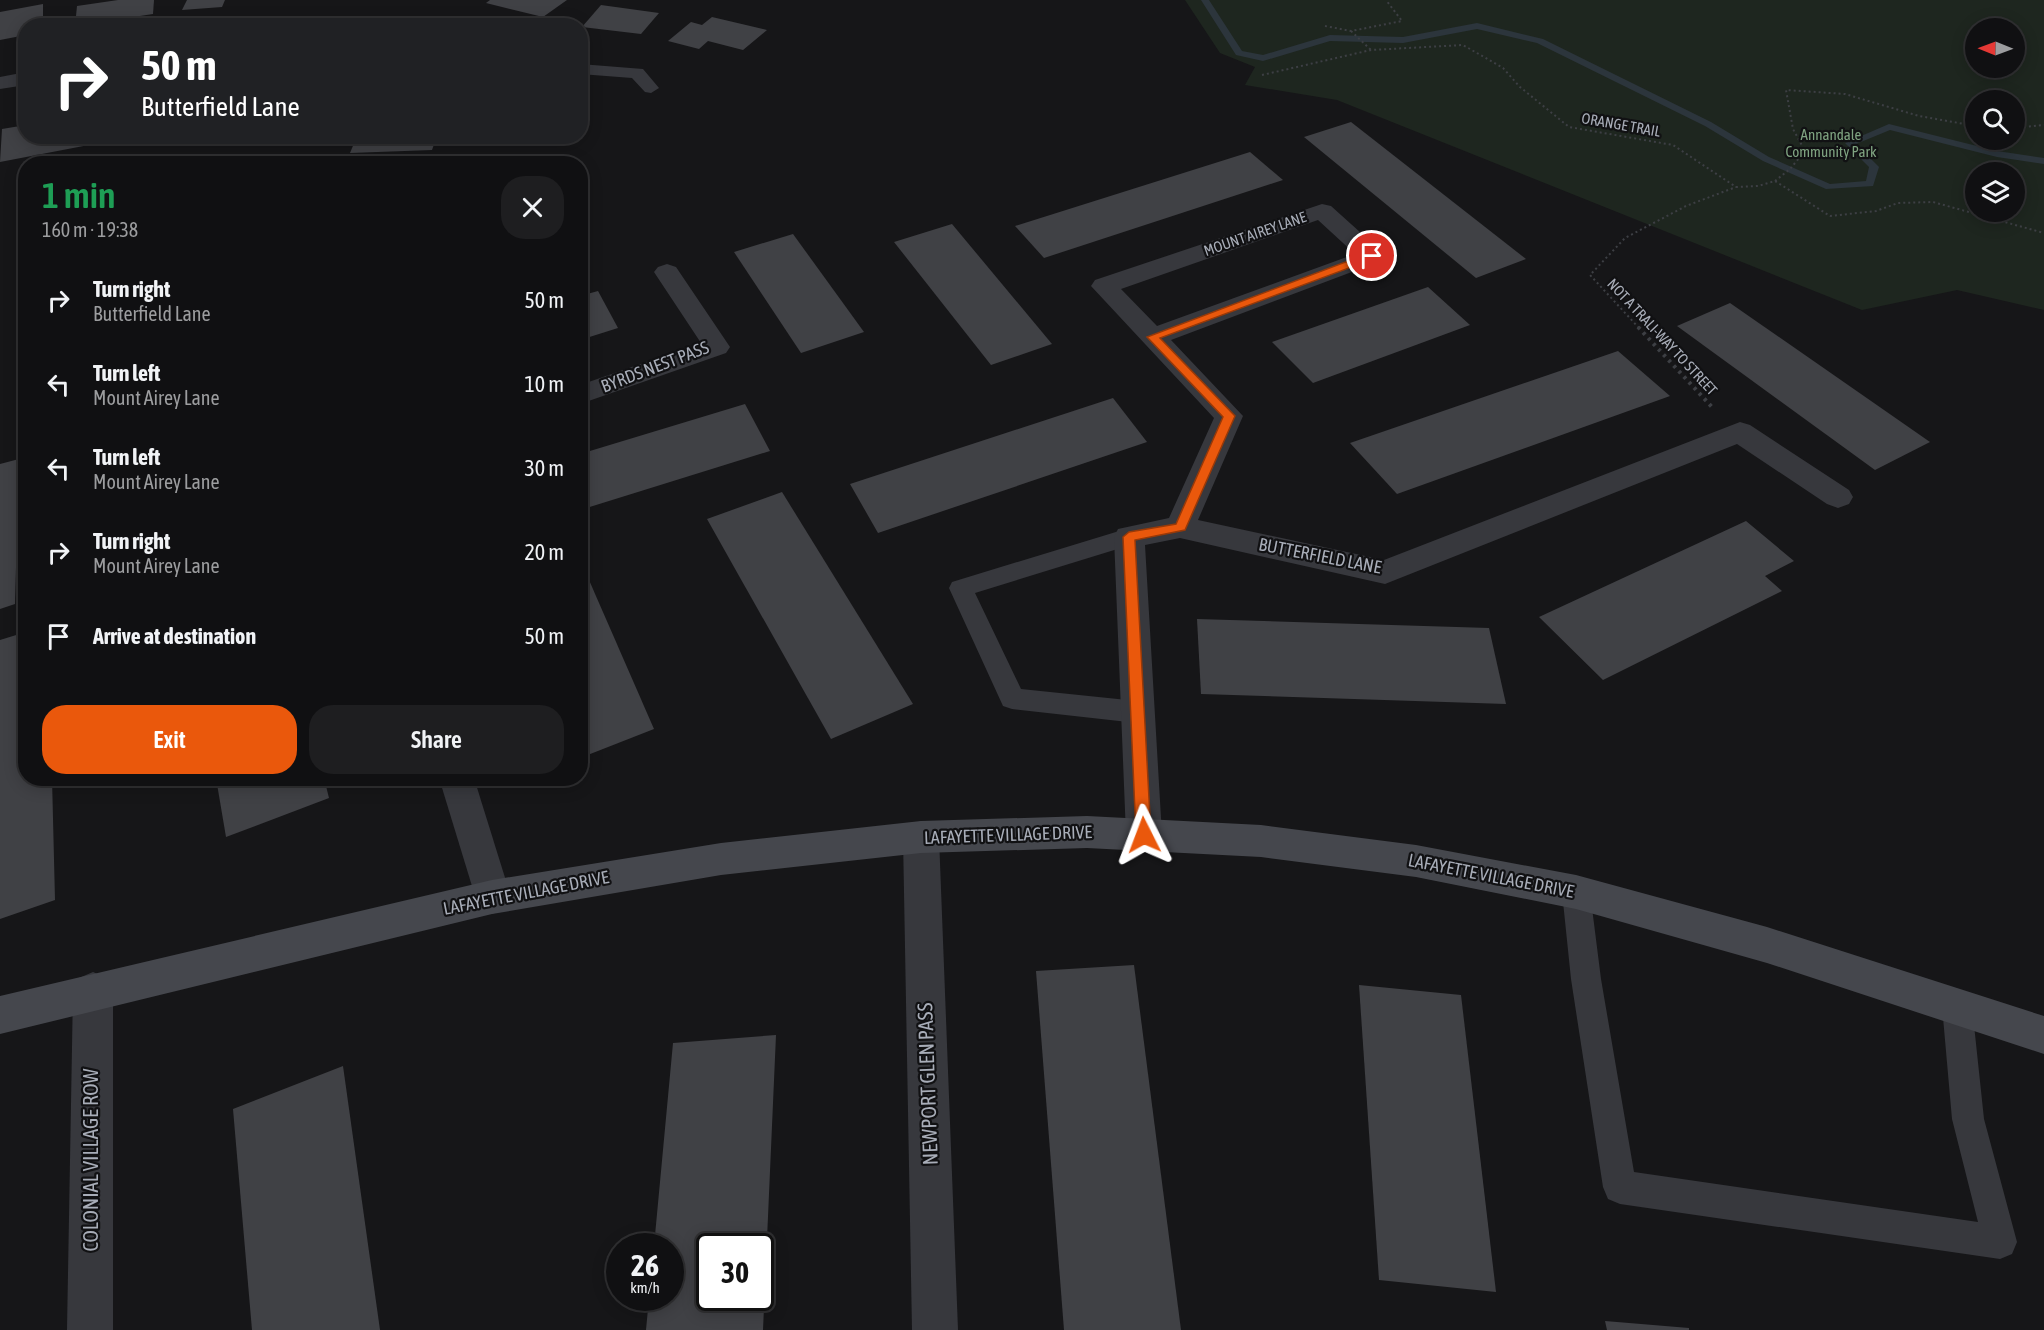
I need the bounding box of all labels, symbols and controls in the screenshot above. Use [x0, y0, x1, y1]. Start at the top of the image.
north arrow [1965, 18, 2025, 78]
map controls [1965, 18, 2025, 222]
text: 50 m [141, 41, 216, 89]
icon: right [42, 42, 120, 120]
button: search [1965, 90, 2025, 150]
text: Butterfield Lane [141, 91, 300, 122]
street label: ORANGE TRAIL [1580, 109, 1662, 140]
park label: Annandale Community Park [1786, 126, 1877, 160]
button: layers [1965, 162, 2025, 222]
text: 1 min [42, 174, 116, 216]
button: close [501, 176, 564, 239]
street label: MOUNT AIREY LANE [1201, 208, 1309, 259]
text: 160 m · 19:38 [42, 218, 138, 241]
pin [1346, 230, 1397, 281]
icon: arrive [1355, 239, 1388, 272]
street label: NOT A TRALI-WAY TO STREET [1604, 275, 1721, 399]
text: Turn right [93, 276, 170, 302]
icon: right [42, 284, 75, 317]
text: 50 m [524, 287, 564, 313]
text: Butterfield Lane [93, 302, 211, 325]
street label: BYRDS NEST PASS [598, 336, 712, 397]
text: Turn left [93, 360, 160, 386]
icon: left [42, 368, 75, 401]
text: 10 m [524, 371, 564, 397]
text: Mount Airey Lane [93, 386, 220, 409]
text: Turn left [93, 444, 160, 470]
icon: left [42, 452, 75, 485]
text: 30 m [524, 455, 564, 481]
text: Mount Airey Lane [93, 470, 220, 493]
text: Turn right [93, 528, 170, 554]
street label: BUTTERFIELD LANE [1257, 533, 1384, 578]
icon: right [42, 536, 75, 569]
text: 20 m [524, 539, 564, 565]
text: Mount Airey Lane [93, 554, 220, 577]
icon: arrive [42, 620, 75, 653]
text: Arrive at destination [93, 623, 256, 649]
text: 50 m [524, 623, 564, 649]
button: Exit [42, 705, 297, 774]
button: Share [309, 705, 564, 774]
position arrow [1112, 803, 1176, 867]
street label: LAFAYETTE VILLAGE DRIVE [924, 821, 1093, 848]
street label: LAFAYETTE VILLAGE DRIVE [1407, 849, 1576, 902]
street label: LAFAYETTE VILLAGE DRIVE [441, 866, 611, 919]
street label: NEWPORT GLEN PASS [912, 1002, 942, 1166]
street label: COLONIAL VILLAGE ROW [78, 1068, 102, 1252]
speed limit sign: 30 [696, 1233, 774, 1311]
text: 26 [631, 1248, 659, 1282]
text: km/h [630, 1279, 660, 1296]

